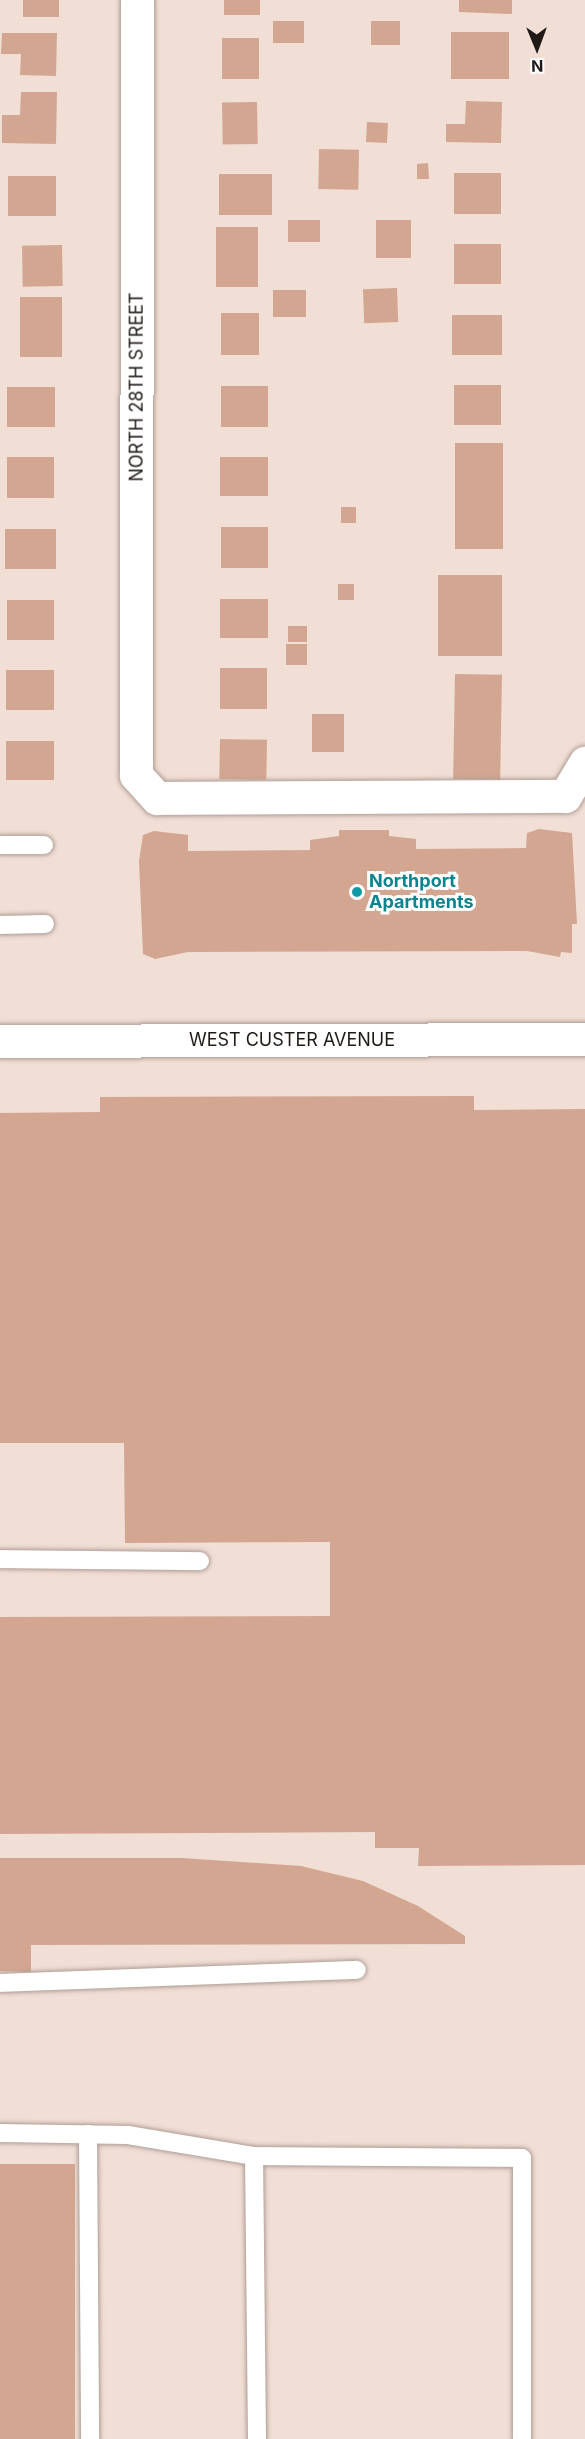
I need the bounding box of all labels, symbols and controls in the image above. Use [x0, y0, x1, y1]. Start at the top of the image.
north arrow [507, 18, 567, 78]
text: N [531, 56, 544, 76]
street label: NORTH 28TH STREET [126, 292, 148, 482]
place label: Northport Apartments [369, 871, 474, 914]
marker: Northport Apartments [350, 885, 364, 899]
street label: WEST CUSTER AVENUE [189, 1029, 395, 1051]

